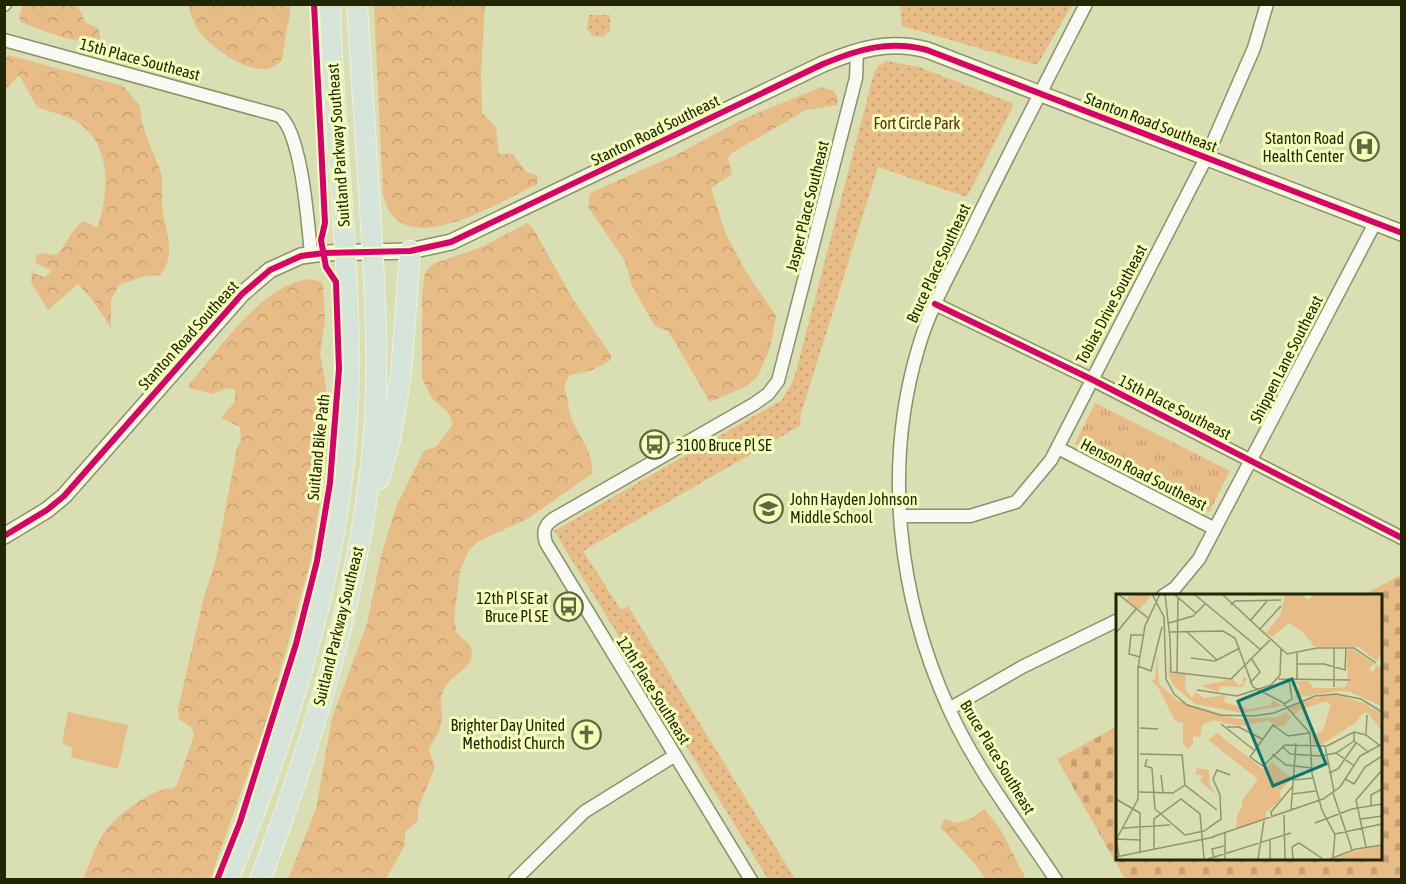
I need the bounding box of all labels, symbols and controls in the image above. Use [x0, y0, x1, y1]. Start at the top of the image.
street label: 15th Place Southeast [78, 34, 202, 84]
street label: Suitland Parkway Southeast [323, 62, 354, 227]
street label: Stanton Road Southeast [1082, 88, 1220, 156]
street label: Stanton Road Southeast [588, 91, 722, 169]
park label: Fort Circle Park [874, 114, 960, 132]
place label: Stanton Road Health Center [1263, 129, 1344, 165]
hospital icon: Stanton Road Health Center [1349, 131, 1381, 163]
street label: Jasper Place Southeast [782, 138, 833, 274]
street label: Bruce Place Southeast [902, 200, 974, 326]
street label: Tobias Drive Southeast [1072, 241, 1150, 367]
street label: Stanton Road Southeast [134, 276, 242, 393]
street label: Shippen Lane Southeast [1246, 292, 1327, 426]
street label: 15th Place Southeast [1116, 371, 1235, 443]
street label: Suitland Bike Path [303, 393, 333, 501]
bus stop icon: 3100 Bruce Pl SE [639, 429, 671, 461]
street label: Henson Road Southeast [1078, 434, 1211, 514]
place label: 3100 Bruce Pl SE [676, 436, 772, 454]
place label: John Hayden Johnson Middle School [790, 490, 917, 526]
school or university icon: John Hayden Johnson Middle School [753, 492, 785, 524]
street label: Suitland Parkway Southeast [309, 544, 368, 708]
place label: 12th Pl SE at Bruce Pl SE [476, 589, 548, 625]
bus stop icon: 12th Pl SE at Bruce Pl SE [553, 591, 585, 623]
inset map [1116, 594, 1382, 860]
street label: 12th Place Southeast [614, 633, 695, 748]
street label: Bruce Place Southeast [957, 697, 1039, 818]
place label: Brighter Day United Methodist Church [450, 716, 565, 752]
church icon: Brighter Day United Methodist Church [570, 718, 602, 750]

